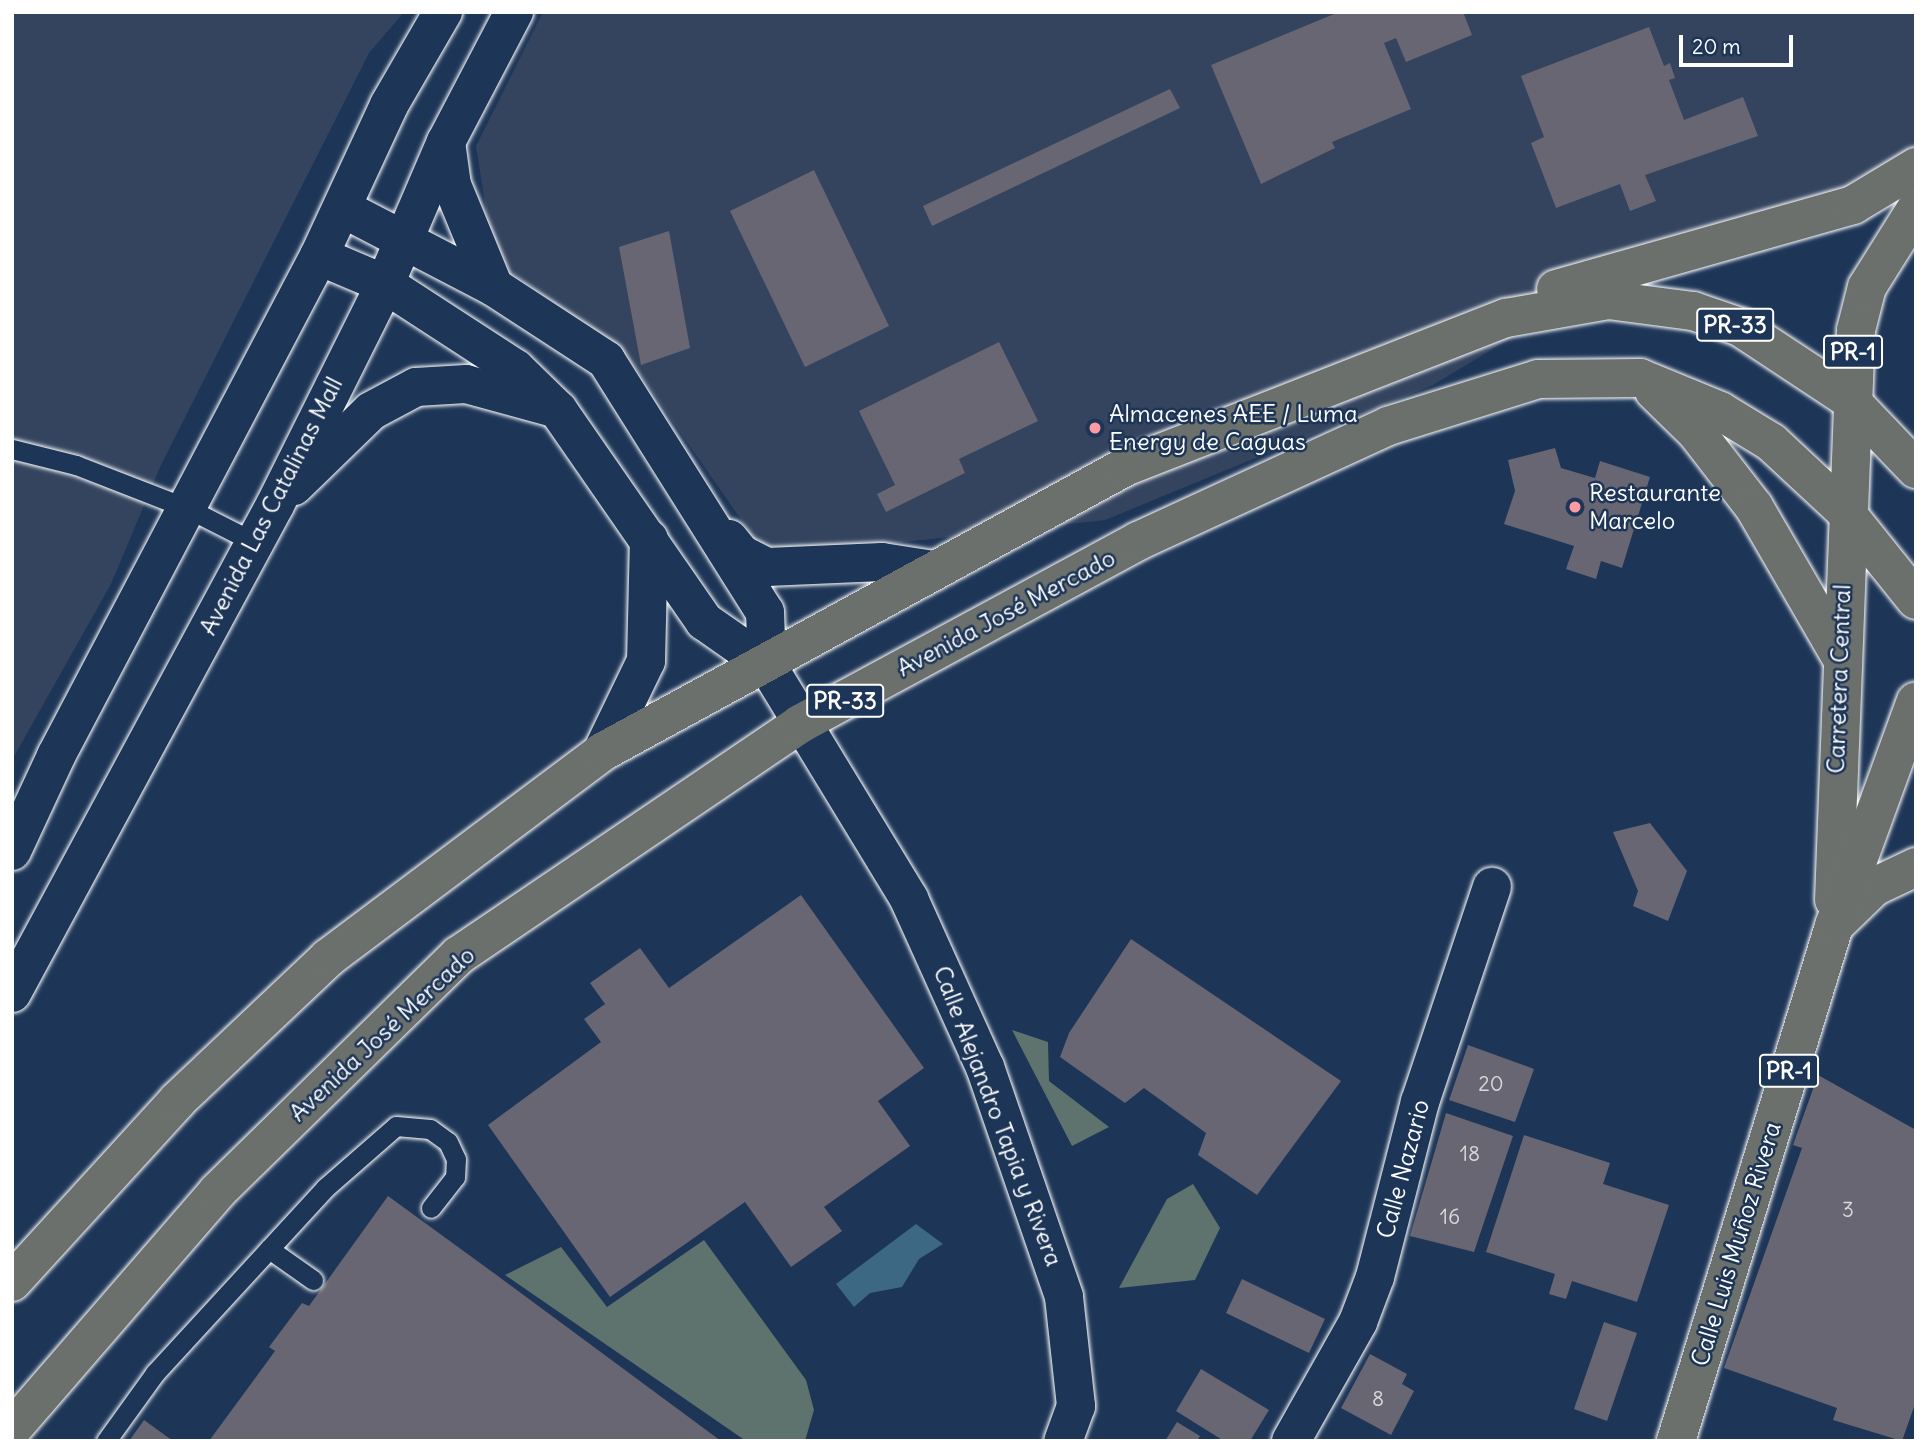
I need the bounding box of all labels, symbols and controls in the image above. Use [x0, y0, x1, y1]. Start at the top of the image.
scale bar [1683, 21, 1797, 65]
text: 20 m [1692, 33, 1741, 60]
road number: PR-33 [1695, 306, 1775, 344]
road number: PR-1 [1822, 332, 1884, 372]
street label: Avenida Las Catalinas Mall [193, 372, 349, 640]
place label: Almacenes AEE / Luma Energy de Caguas [1109, 400, 1358, 456]
marker: Almacenes AEE / Luma Energy de Caguas [1087, 420, 1103, 436]
place label: Restaurante Marcelo [1589, 479, 1721, 535]
marker: Restaurante Marcelo [1567, 499, 1583, 515]
street label: Avenida José Mercado [892, 543, 1120, 683]
street label: Carretera Central [1821, 584, 1857, 774]
road number: PR-33 [805, 681, 885, 720]
street label: Avenida José Mercado [283, 941, 481, 1127]
street label: Calle Alejandro Tapia y Rivera [927, 962, 1069, 1270]
road number: PR-1 [1758, 1052, 1820, 1090]
house number: 20 [1478, 1071, 1504, 1097]
street label: Calle Nazario [1371, 1096, 1435, 1242]
street label: Calle Luis Muñoz Rivera [1685, 1119, 1787, 1369]
house number: 18 [1460, 1141, 1480, 1167]
house number: 3 [1842, 1197, 1854, 1223]
house number: 16 [1440, 1204, 1460, 1230]
house number: 8 [1372, 1386, 1384, 1412]

